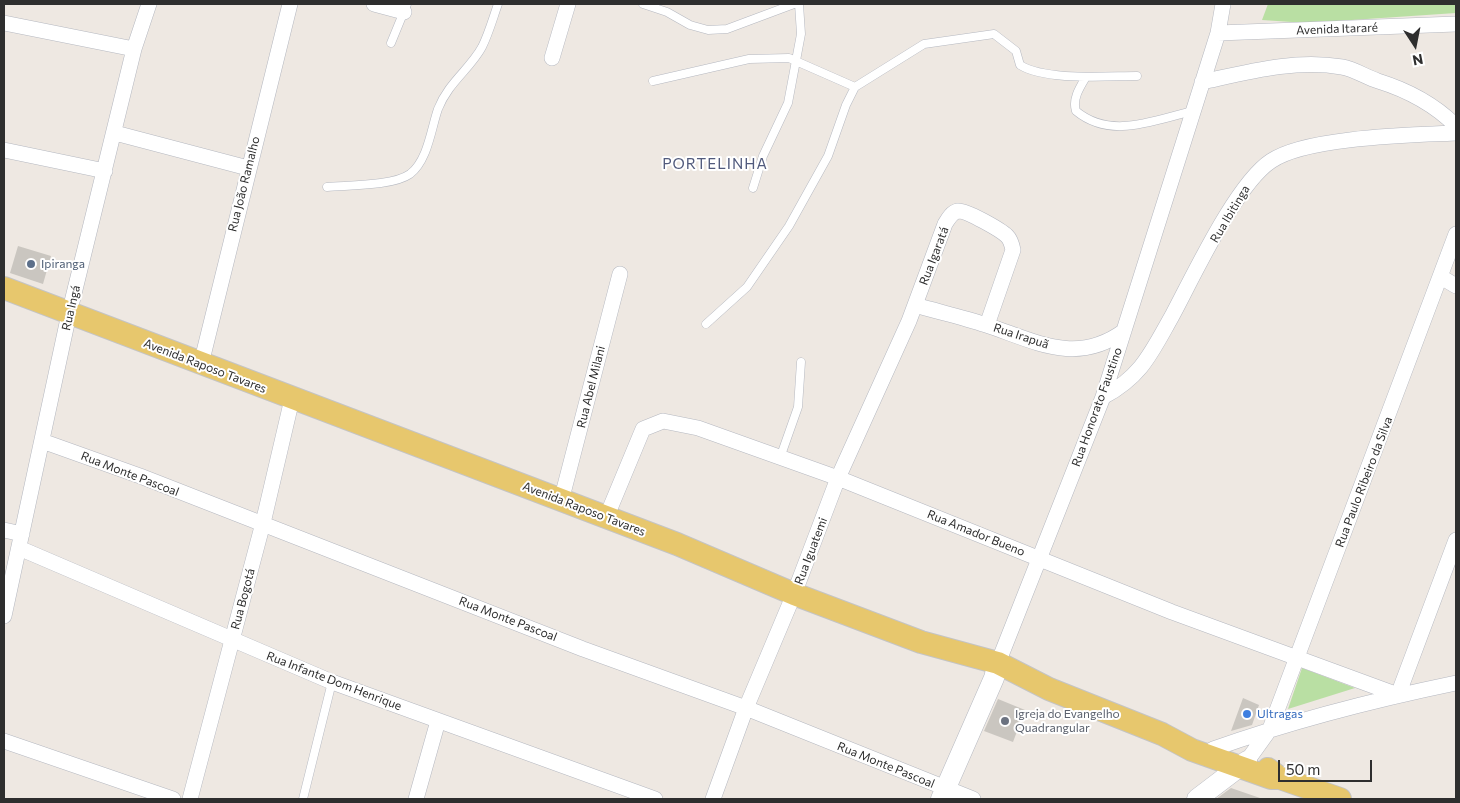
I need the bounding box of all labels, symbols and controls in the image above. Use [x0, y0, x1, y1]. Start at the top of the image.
street label: Avenida Itararé [1296, 20, 1378, 38]
north arrow [1390, 20, 1440, 70]
text: N [1411, 51, 1425, 70]
street label: Rua João Ramalho [225, 135, 263, 233]
district label: PORTELINHA [661, 155, 769, 173]
street label: Rua Ibitinga [1207, 183, 1253, 245]
street label: Rua Igaratá [916, 225, 952, 287]
place label: Ipiranga [41, 257, 85, 271]
marker: Ipiranga [25, 258, 37, 270]
street label: Rua Ingá [59, 284, 83, 332]
street label: Rua Irapuã [991, 320, 1051, 352]
street label: Avenida Raposo Tavares [142, 336, 268, 396]
street label: Rua Abel Milani [574, 344, 608, 430]
street label: Rua Honorato Faustino [1069, 345, 1125, 469]
street label: Rua Paulo Ribeiro da Silva [1332, 415, 1396, 549]
street label: Rua Monte Pascoal [79, 449, 181, 499]
street label: Avenida Raposo Tavares [521, 479, 647, 539]
street label: Rua Amador Bueno [925, 507, 1027, 559]
street label: Rua Iguatemi [792, 515, 830, 587]
street label: Rua Bogotá [228, 567, 258, 631]
street label: Rua Monte Pascoal [457, 594, 559, 644]
street label: Rua Infante Dom Henrique [264, 649, 404, 713]
place label: Igreja do Evangelho Quadrangular [1015, 707, 1120, 735]
place label: Ultragas [1257, 707, 1303, 721]
marker: Ultragas [1241, 708, 1253, 720]
marker: Igreja do Evangelho Quadrangular [999, 715, 1011, 727]
street label: Rua Monte Pascoal [835, 739, 937, 791]
scale bar [1280, 750, 1374, 782]
text: 50 m [1286, 760, 1320, 778]

